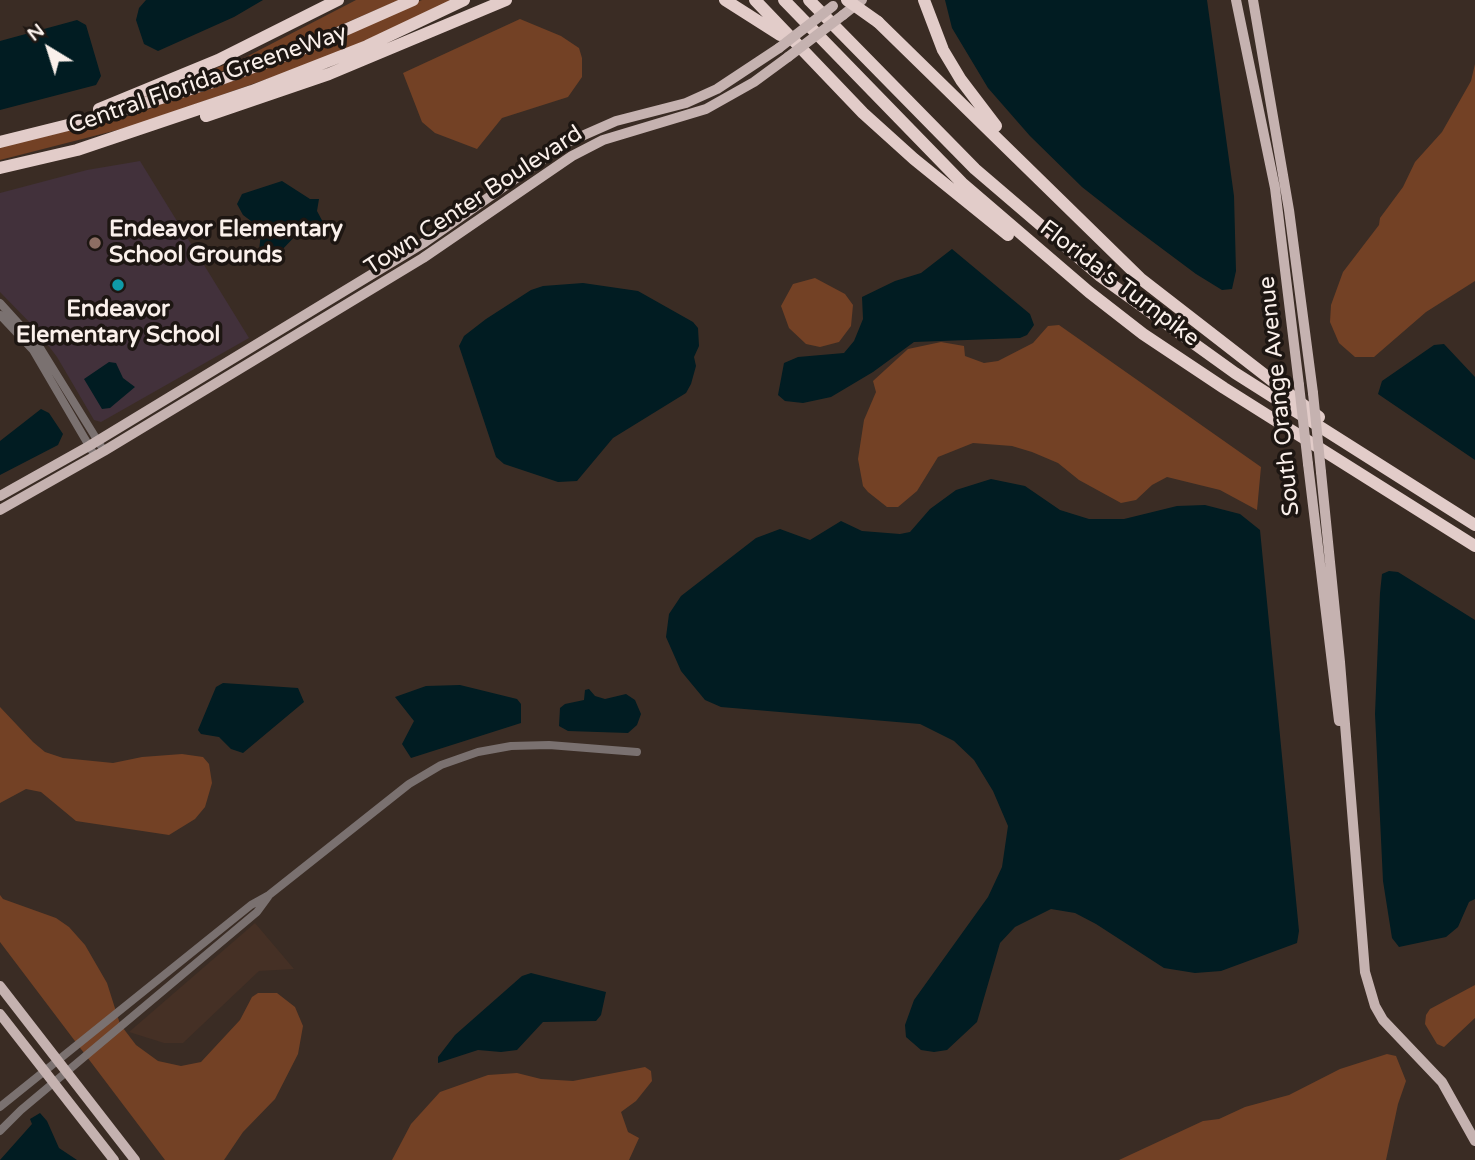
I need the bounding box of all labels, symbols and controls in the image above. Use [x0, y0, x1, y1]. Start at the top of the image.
north arrow [14, 14, 84, 84]
text: N [23, 19, 49, 46]
street label: Central Florida GreeneWay [65, 19, 351, 141]
street label: Town Center Boulevard [360, 120, 588, 282]
street label: Florida's Turnpike [1034, 215, 1204, 353]
place label: Endeavor Elementary School Grounds [109, 216, 343, 270]
marker: Endeavor Elementary School Grounds [87, 235, 103, 251]
street label: South Orange Avenue [1254, 275, 1306, 517]
marker: Endeavor Elementary School [110, 277, 126, 293]
place label: Endeavor Elementary School [16, 296, 220, 350]

